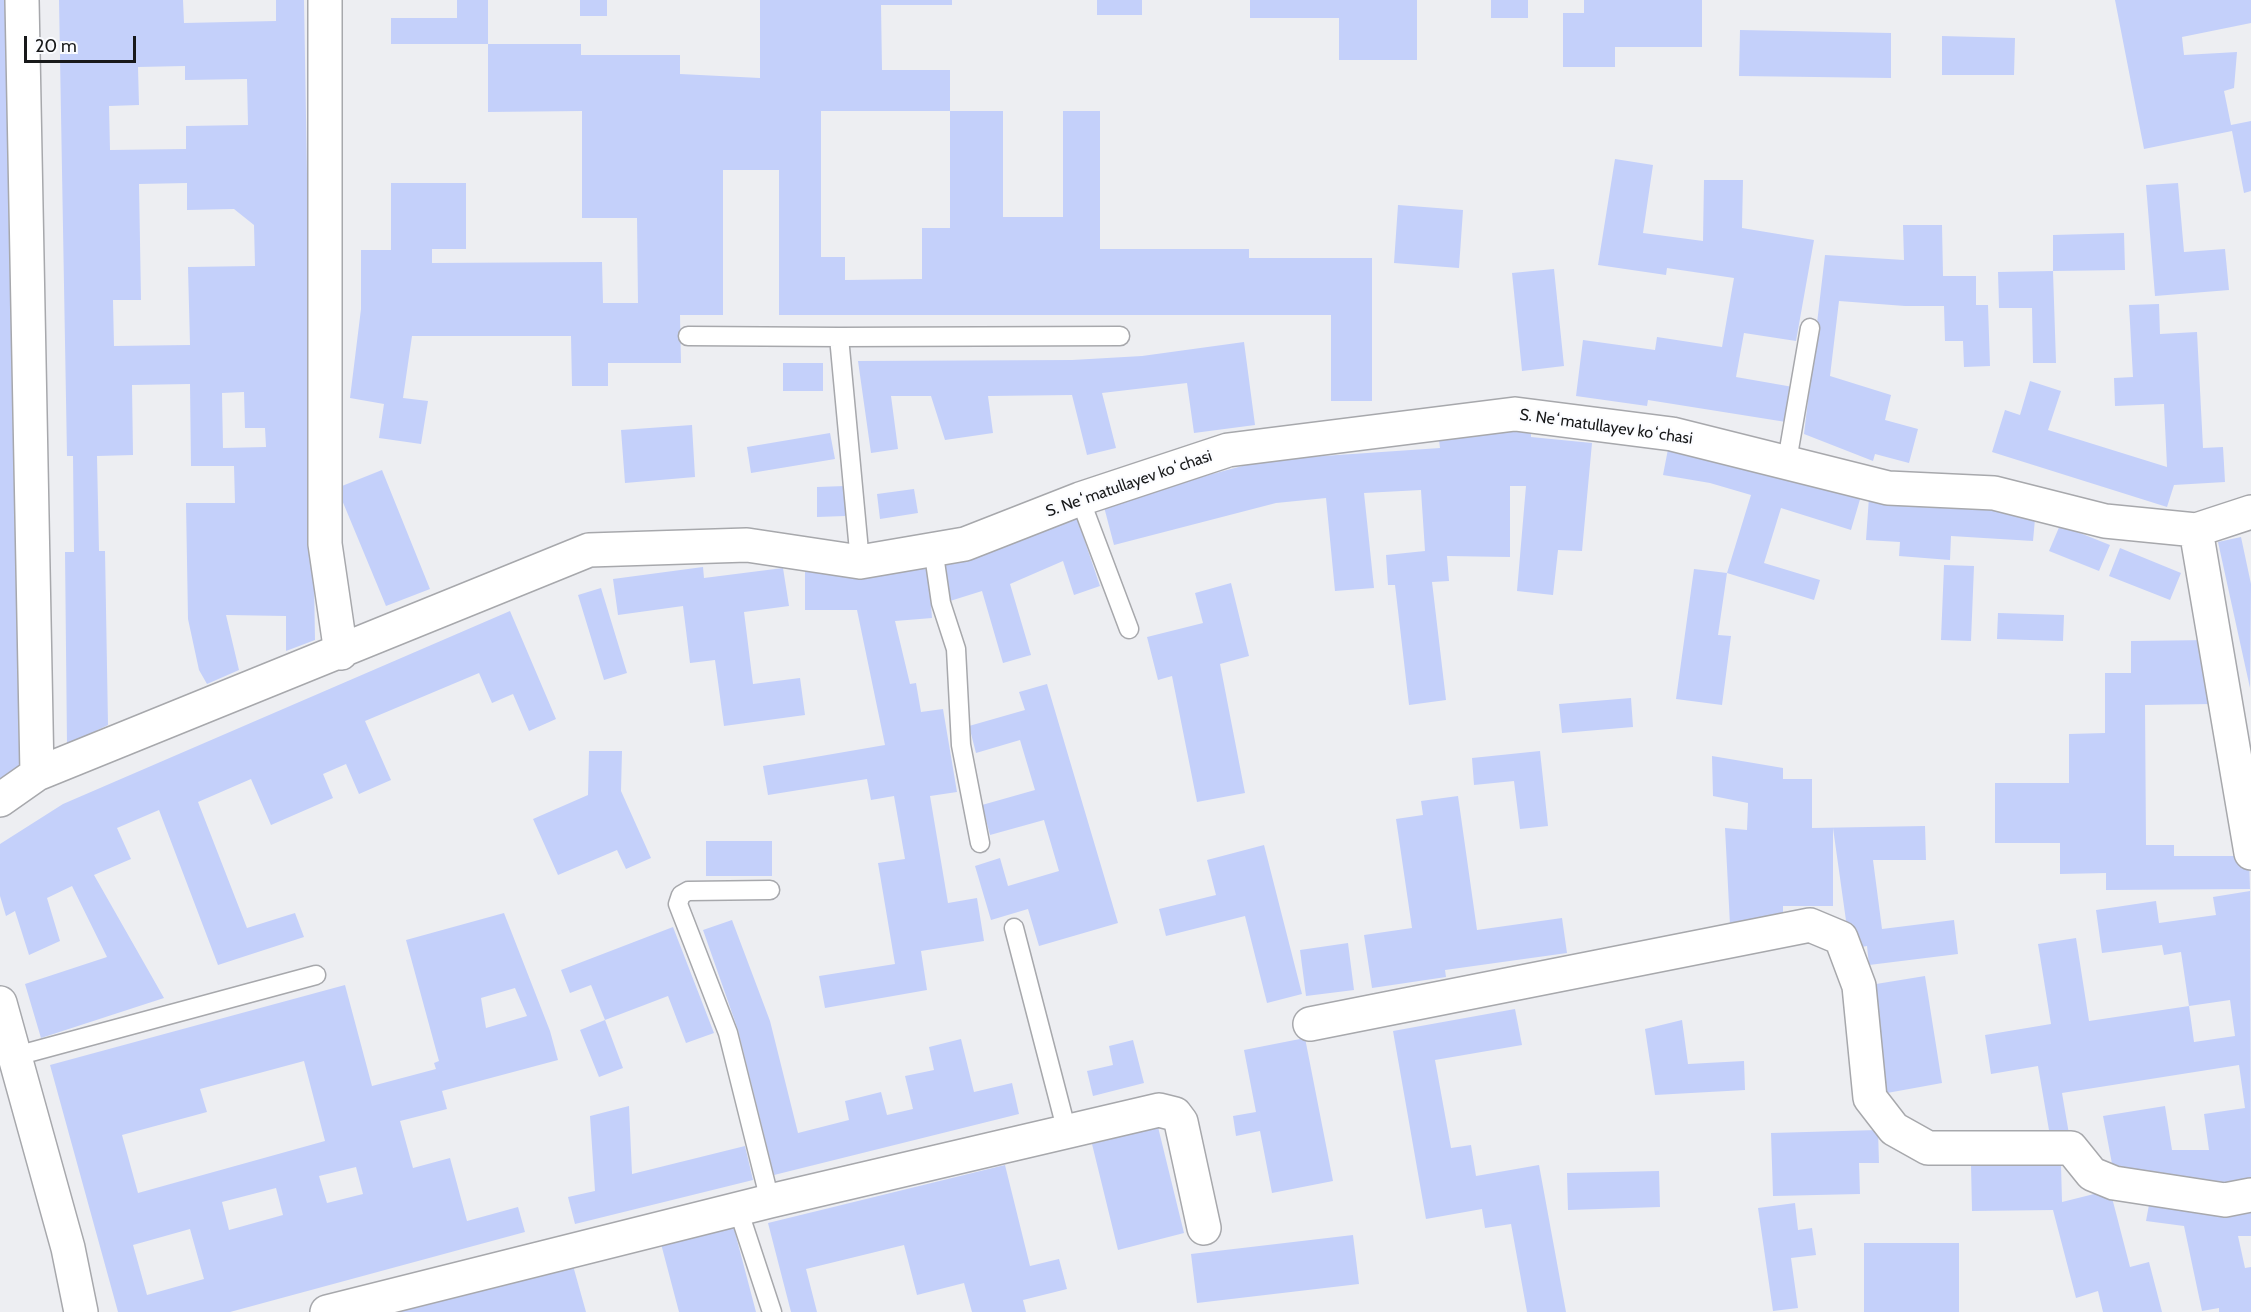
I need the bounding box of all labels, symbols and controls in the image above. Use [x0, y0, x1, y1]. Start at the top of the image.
scale bar [27, 24, 140, 62]
text: 20 m [35, 35, 77, 57]
street label: S. Neʻmatullayev koʻchasi [1518, 405, 1694, 449]
street label: S. Neʻmatullayev koʻchasi [1043, 447, 1215, 521]

